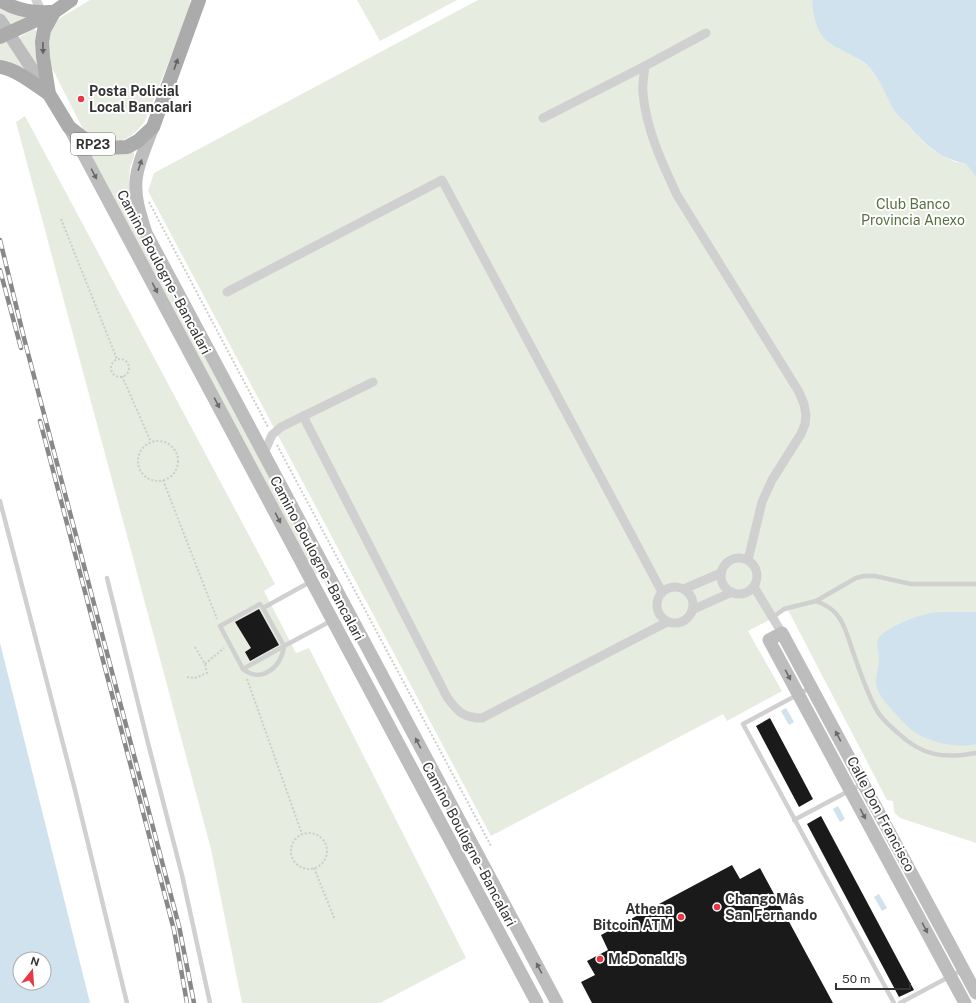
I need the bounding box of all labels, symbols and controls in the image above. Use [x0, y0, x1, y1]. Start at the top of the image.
one-way arrow [40, 42, 46, 55]
one-way arrow [173, 57, 179, 69]
place label: Posta Policial Local Bancalari [89, 83, 192, 115]
marker: Posta Policial Local Bancalari [76, 94, 86, 104]
road number: RP23 [71, 133, 115, 155]
one-way arrow [137, 158, 143, 170]
one-way arrow [91, 168, 97, 180]
street label: Camino Boulogne - Bancalari [114, 187, 214, 357]
park label: Club Banco Provincia Anexo [861, 196, 965, 228]
one-way arrow [152, 283, 159, 294]
one-way arrow [213, 397, 220, 409]
street label: Camino Boulogne - Bancalari [267, 473, 367, 643]
one-way arrow [274, 512, 281, 524]
one-way arrow [785, 669, 791, 680]
one-way arrow [835, 731, 841, 742]
one-way arrow [415, 737, 421, 748]
street label: Calle Don Francisco [844, 754, 918, 875]
street label: Camino Boulogne - Bancalari [419, 759, 519, 929]
one-way arrow [860, 808, 866, 819]
place label: ChangoMâs San Fernando [725, 891, 817, 923]
place label: Athena Bitcoin ATM [593, 901, 673, 933]
marker: ChangoMâs San Fernando [712, 902, 722, 912]
marker: Athena Bitcoin ATM [676, 912, 686, 922]
one-way arrow [921, 922, 928, 934]
north arrow [12, 951, 52, 991]
place label: McDonald's [608, 951, 685, 967]
text: N [29, 954, 41, 968]
marker: McDonald's [595, 954, 605, 964]
one-way arrow [535, 963, 542, 974]
scale bar [836, 965, 910, 991]
text: 50 m [842, 972, 870, 986]

